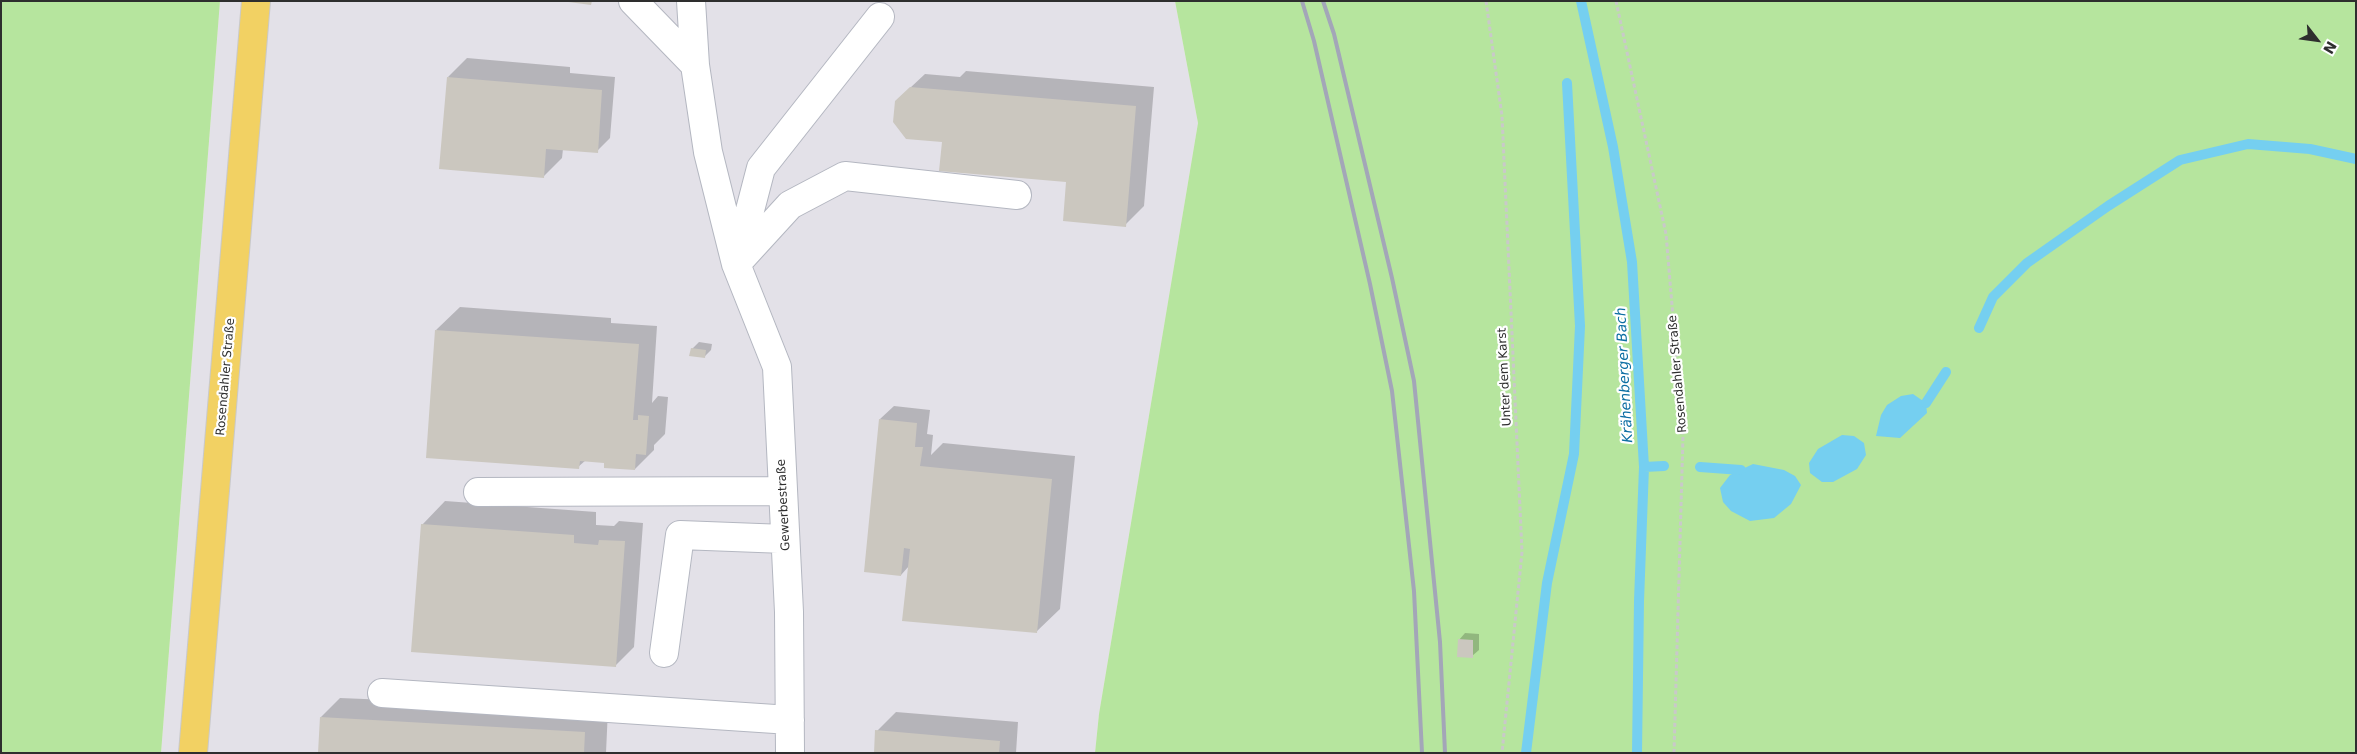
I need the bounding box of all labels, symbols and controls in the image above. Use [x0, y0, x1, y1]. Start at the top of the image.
north arrow [2292, 15, 2342, 65]
text: N [2320, 38, 2340, 57]
water label: Krähenberger Bach [1613, 307, 1637, 443]
street label: Rosendahler Straße [1666, 315, 1690, 433]
street label: Rosendahler Straße [214, 318, 238, 436]
street label: Unter dem Karst [1495, 327, 1515, 427]
street label: Gewerbestraße [774, 459, 794, 551]

